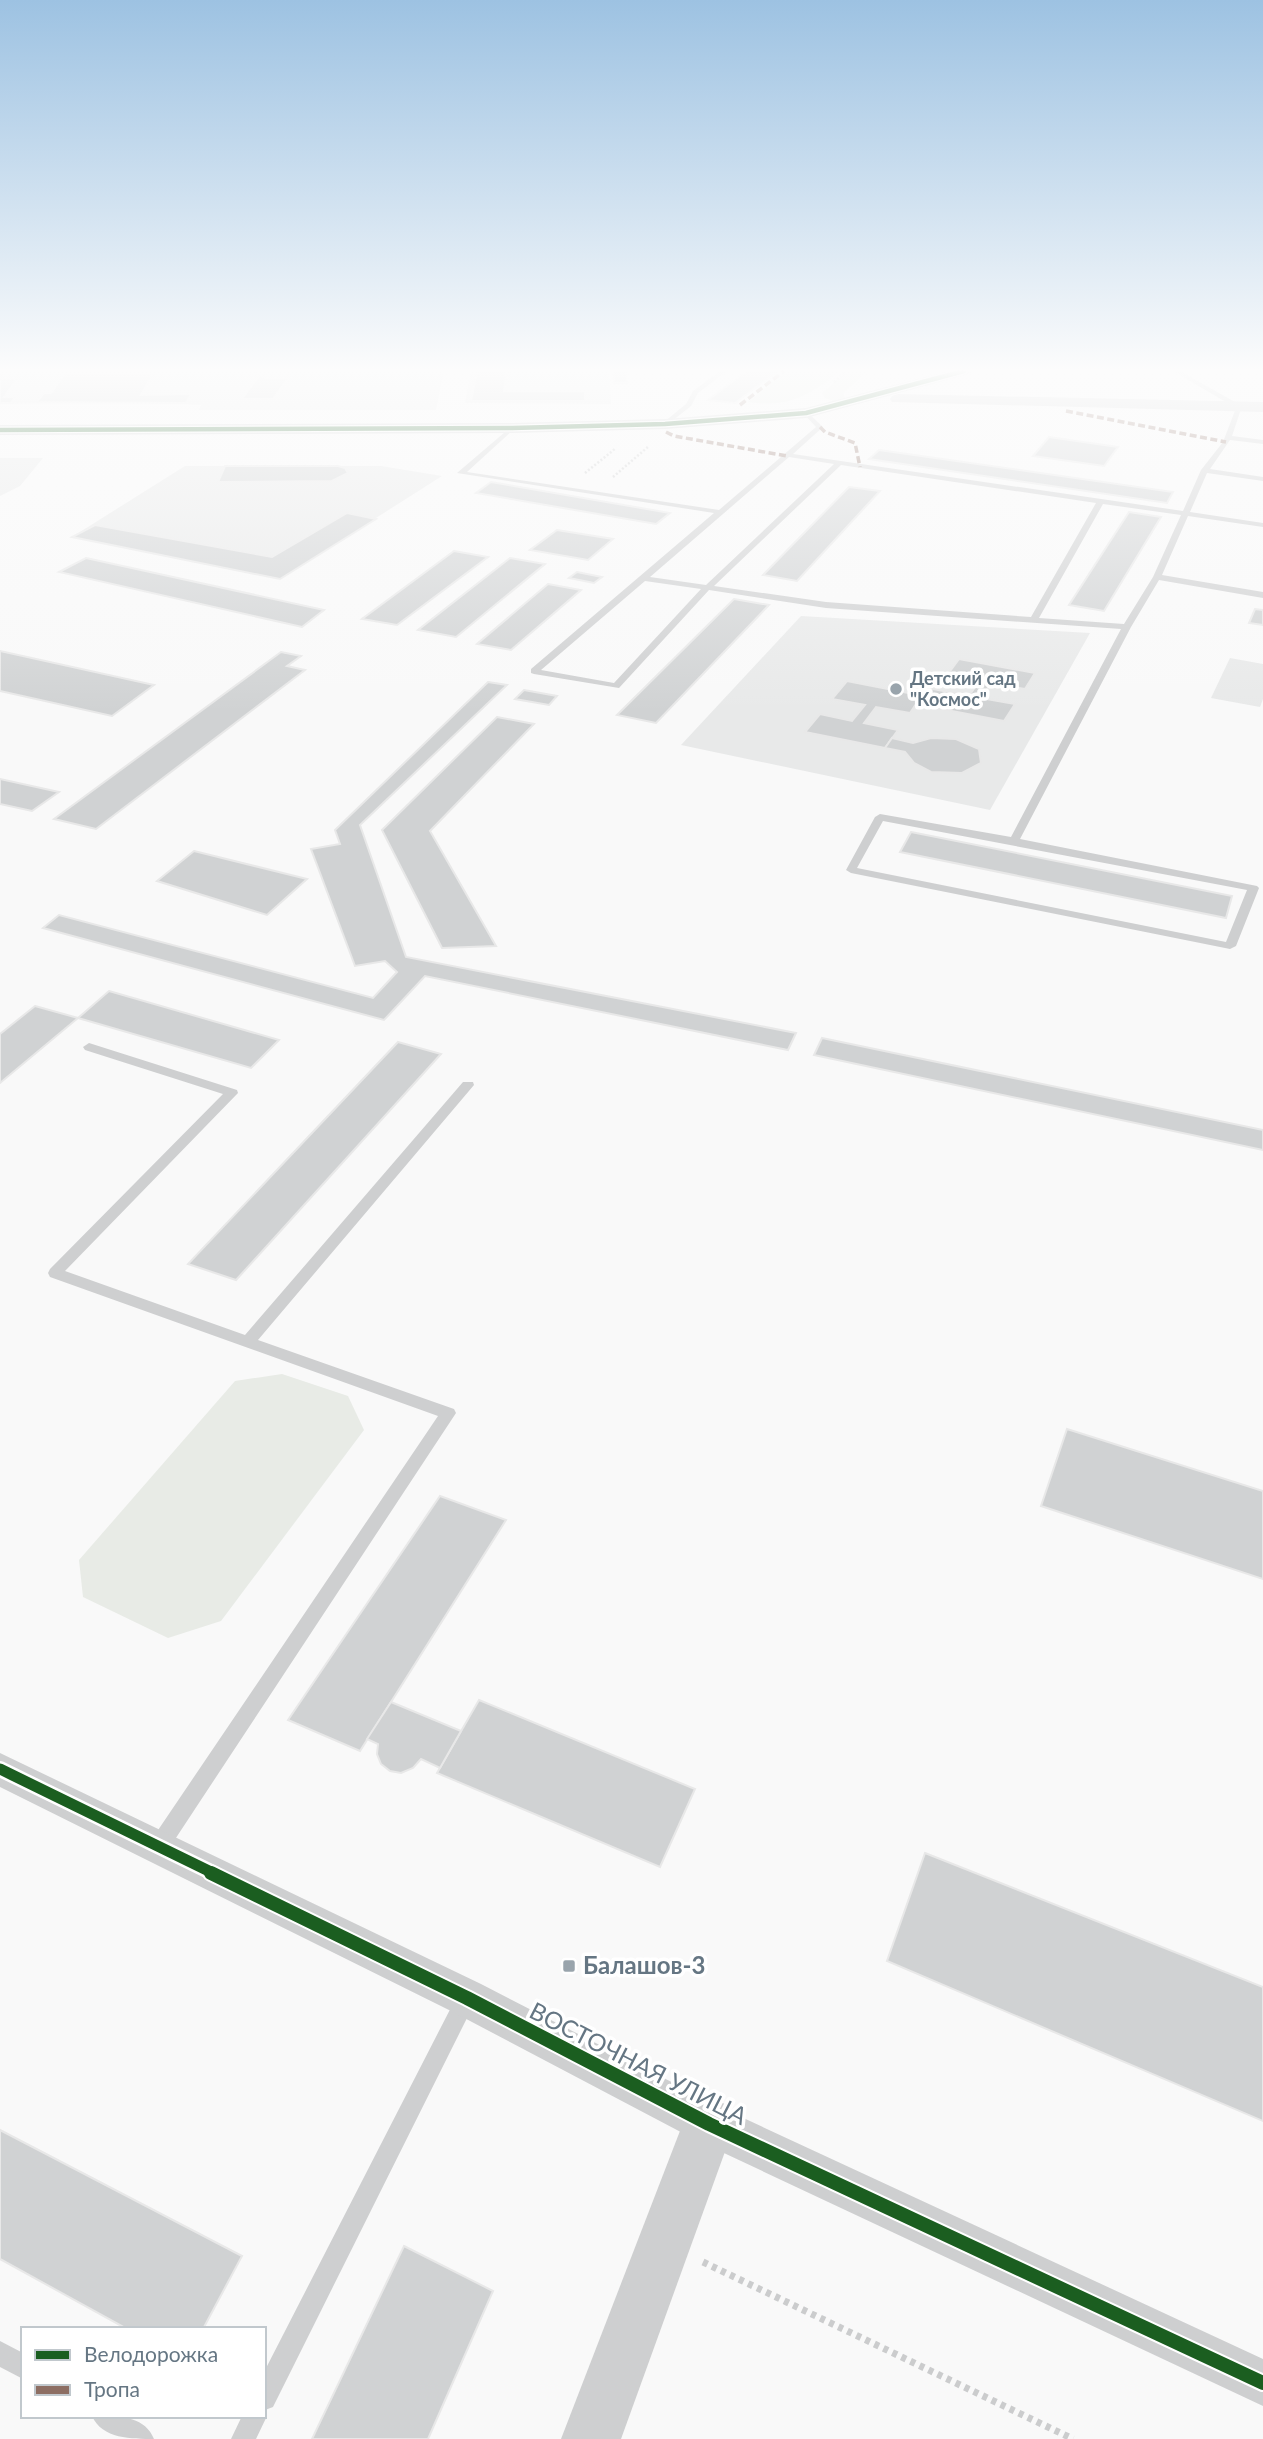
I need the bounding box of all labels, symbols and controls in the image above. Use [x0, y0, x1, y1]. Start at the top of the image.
place label: Детский сад "Космос" [910, 667, 1016, 710]
marker: Детский сад "Космос" [888, 681, 904, 697]
place label: Балашов-3 [583, 1950, 705, 1979]
marker: Балашов-3 [561, 1958, 577, 1974]
street label: ВОСТОЧНАЯ УЛИЦА [525, 1995, 753, 2130]
legend [21, 2327, 266, 2418]
text: Велодорожка [84, 2341, 218, 2366]
text: Тропа [84, 2376, 140, 2401]

